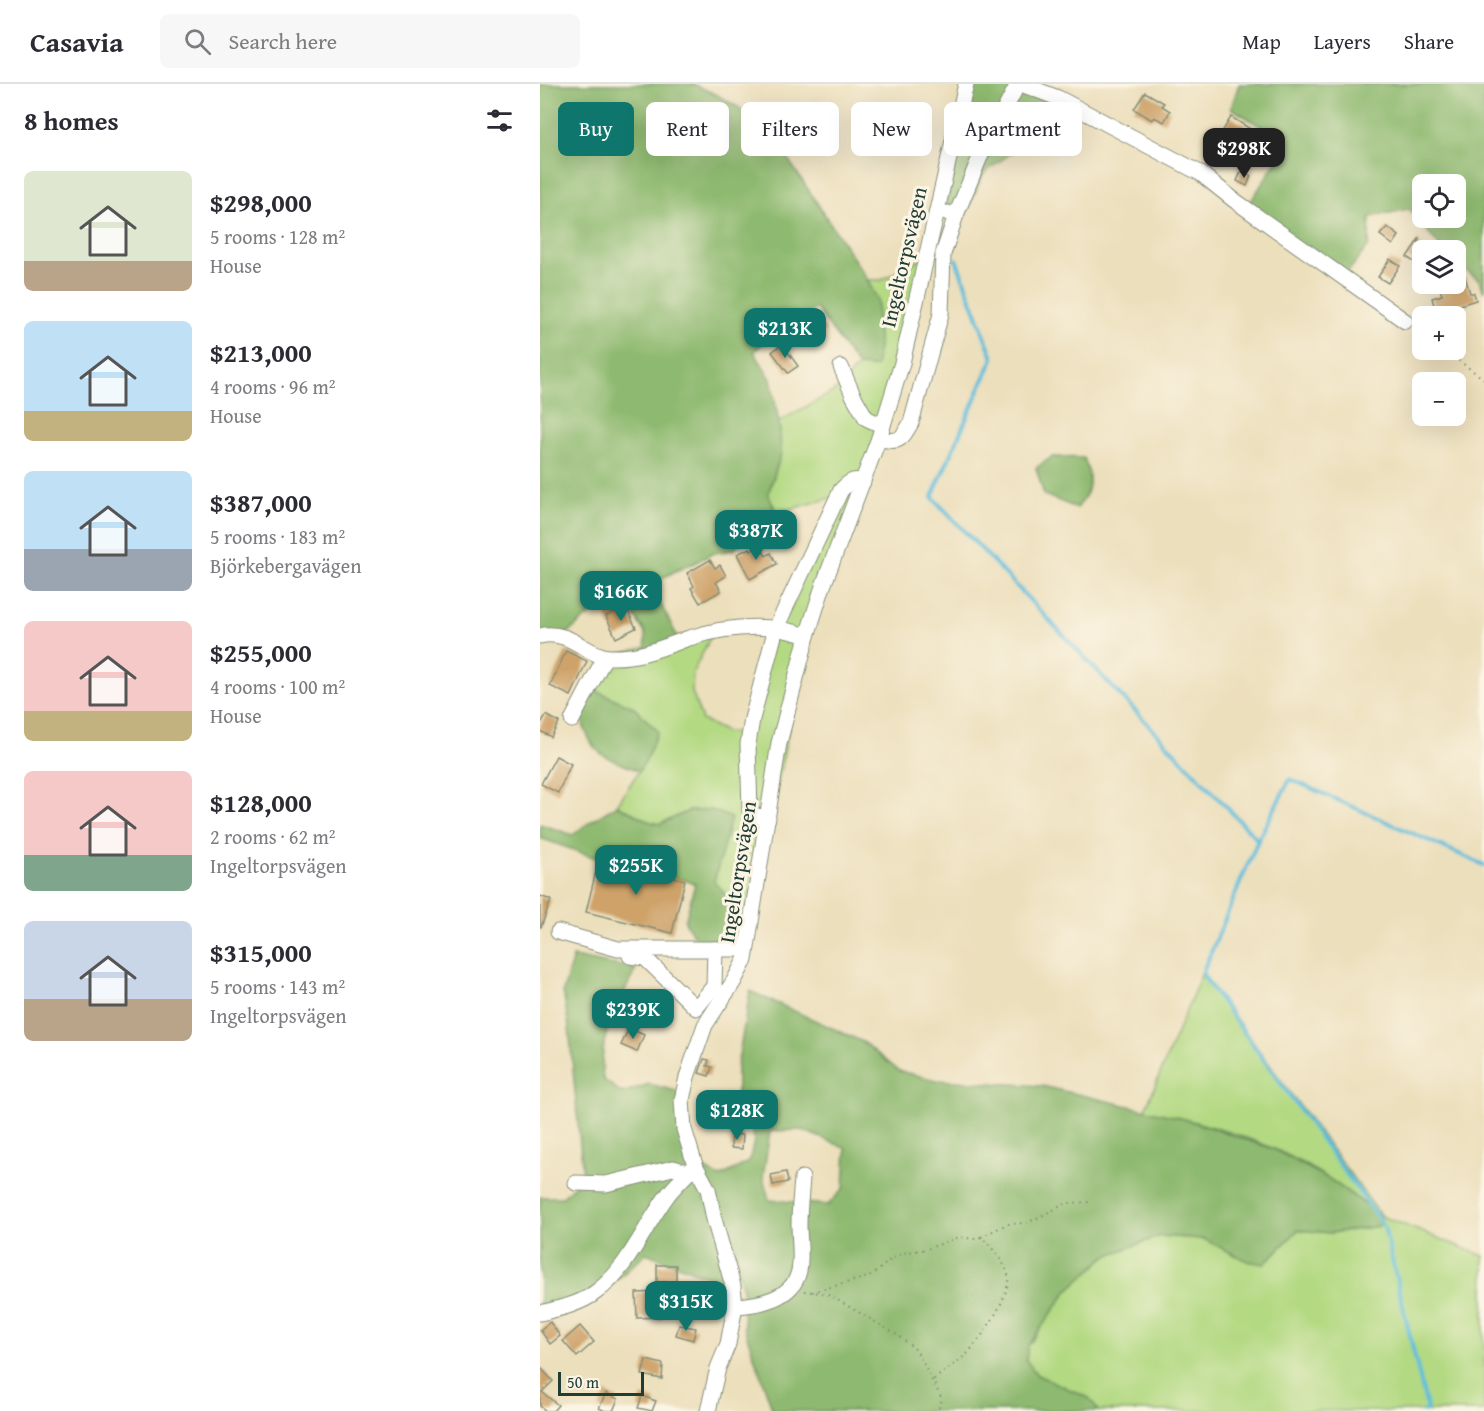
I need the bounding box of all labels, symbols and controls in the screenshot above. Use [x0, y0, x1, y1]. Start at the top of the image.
search box [160, 14, 580, 68]
text: Casavia [30, 21, 124, 62]
icon: search [181, 25, 214, 58]
text: Search here [229, 25, 337, 57]
text: Map [1242, 26, 1281, 57]
text: Layers [1314, 26, 1371, 57]
text: Share [1404, 26, 1454, 57]
text: 8 homes [24, 101, 119, 140]
chip: Buy [558, 102, 634, 156]
chip: Rent [646, 102, 729, 156]
chip: Filters [741, 102, 839, 156]
chip: New [851, 102, 932, 156]
chip: Apartment [944, 102, 1082, 156]
icon: filters [483, 104, 516, 137]
pin: $298K [1202, 128, 1286, 179]
text: $298K [1217, 133, 1271, 162]
map controls [1412, 174, 1466, 426]
button: locate [1412, 174, 1466, 228]
text: $298,000 [210, 183, 312, 222]
street label: Ingeltorpsvägen [872, 183, 935, 330]
icon: home [72, 195, 144, 267]
text: 5 rooms · 128 m² [210, 222, 345, 251]
button: layers [1412, 240, 1466, 294]
text: House [210, 251, 262, 280]
button: + [1412, 306, 1466, 360]
pin: $213K [743, 308, 827, 359]
text: $213K [758, 313, 812, 342]
text: $213,000 [210, 333, 312, 372]
icon: home [72, 345, 144, 417]
text: 4 rooms · 96 m² [210, 372, 336, 401]
button: − [1412, 372, 1466, 426]
text: House [210, 401, 262, 430]
text: $387,000 [210, 483, 312, 522]
icon: home [72, 495, 144, 567]
pin: $387K [714, 510, 798, 561]
text: $387K [729, 515, 783, 544]
text: 5 rooms · 183 m² [210, 522, 345, 551]
text: Björkebergavägen [210, 551, 361, 580]
pin: $166K [579, 571, 663, 622]
text: $166K [594, 576, 648, 605]
text: $255,000 [210, 633, 312, 672]
icon: home [72, 645, 144, 717]
text: 4 rooms · 100 m² [210, 672, 345, 701]
text: House [210, 701, 262, 730]
text: $128,000 [210, 783, 312, 822]
icon: home [72, 795, 144, 867]
street label: Ingeltorpsvägen [711, 798, 764, 945]
text: 2 rooms · 62 m² [210, 822, 336, 851]
pin: $255K [594, 845, 678, 896]
text: $255K [609, 850, 663, 879]
text: Ingeltorpsvägen [210, 851, 347, 880]
text: $315,000 [210, 933, 312, 972]
icon: home [72, 945, 144, 1017]
text: 5 rooms · 143 m² [210, 972, 345, 1001]
pin: $239K [591, 989, 675, 1040]
text: $239K [606, 994, 660, 1023]
text: Ingeltorpsvägen [210, 1001, 347, 1030]
pin: $128K [695, 1090, 779, 1141]
text: $128K [710, 1095, 764, 1124]
pin: $315K [644, 1281, 728, 1332]
text: $315K [659, 1286, 713, 1315]
scale bar [558, 1369, 644, 1396]
text: 50 m [567, 1370, 599, 1394]

